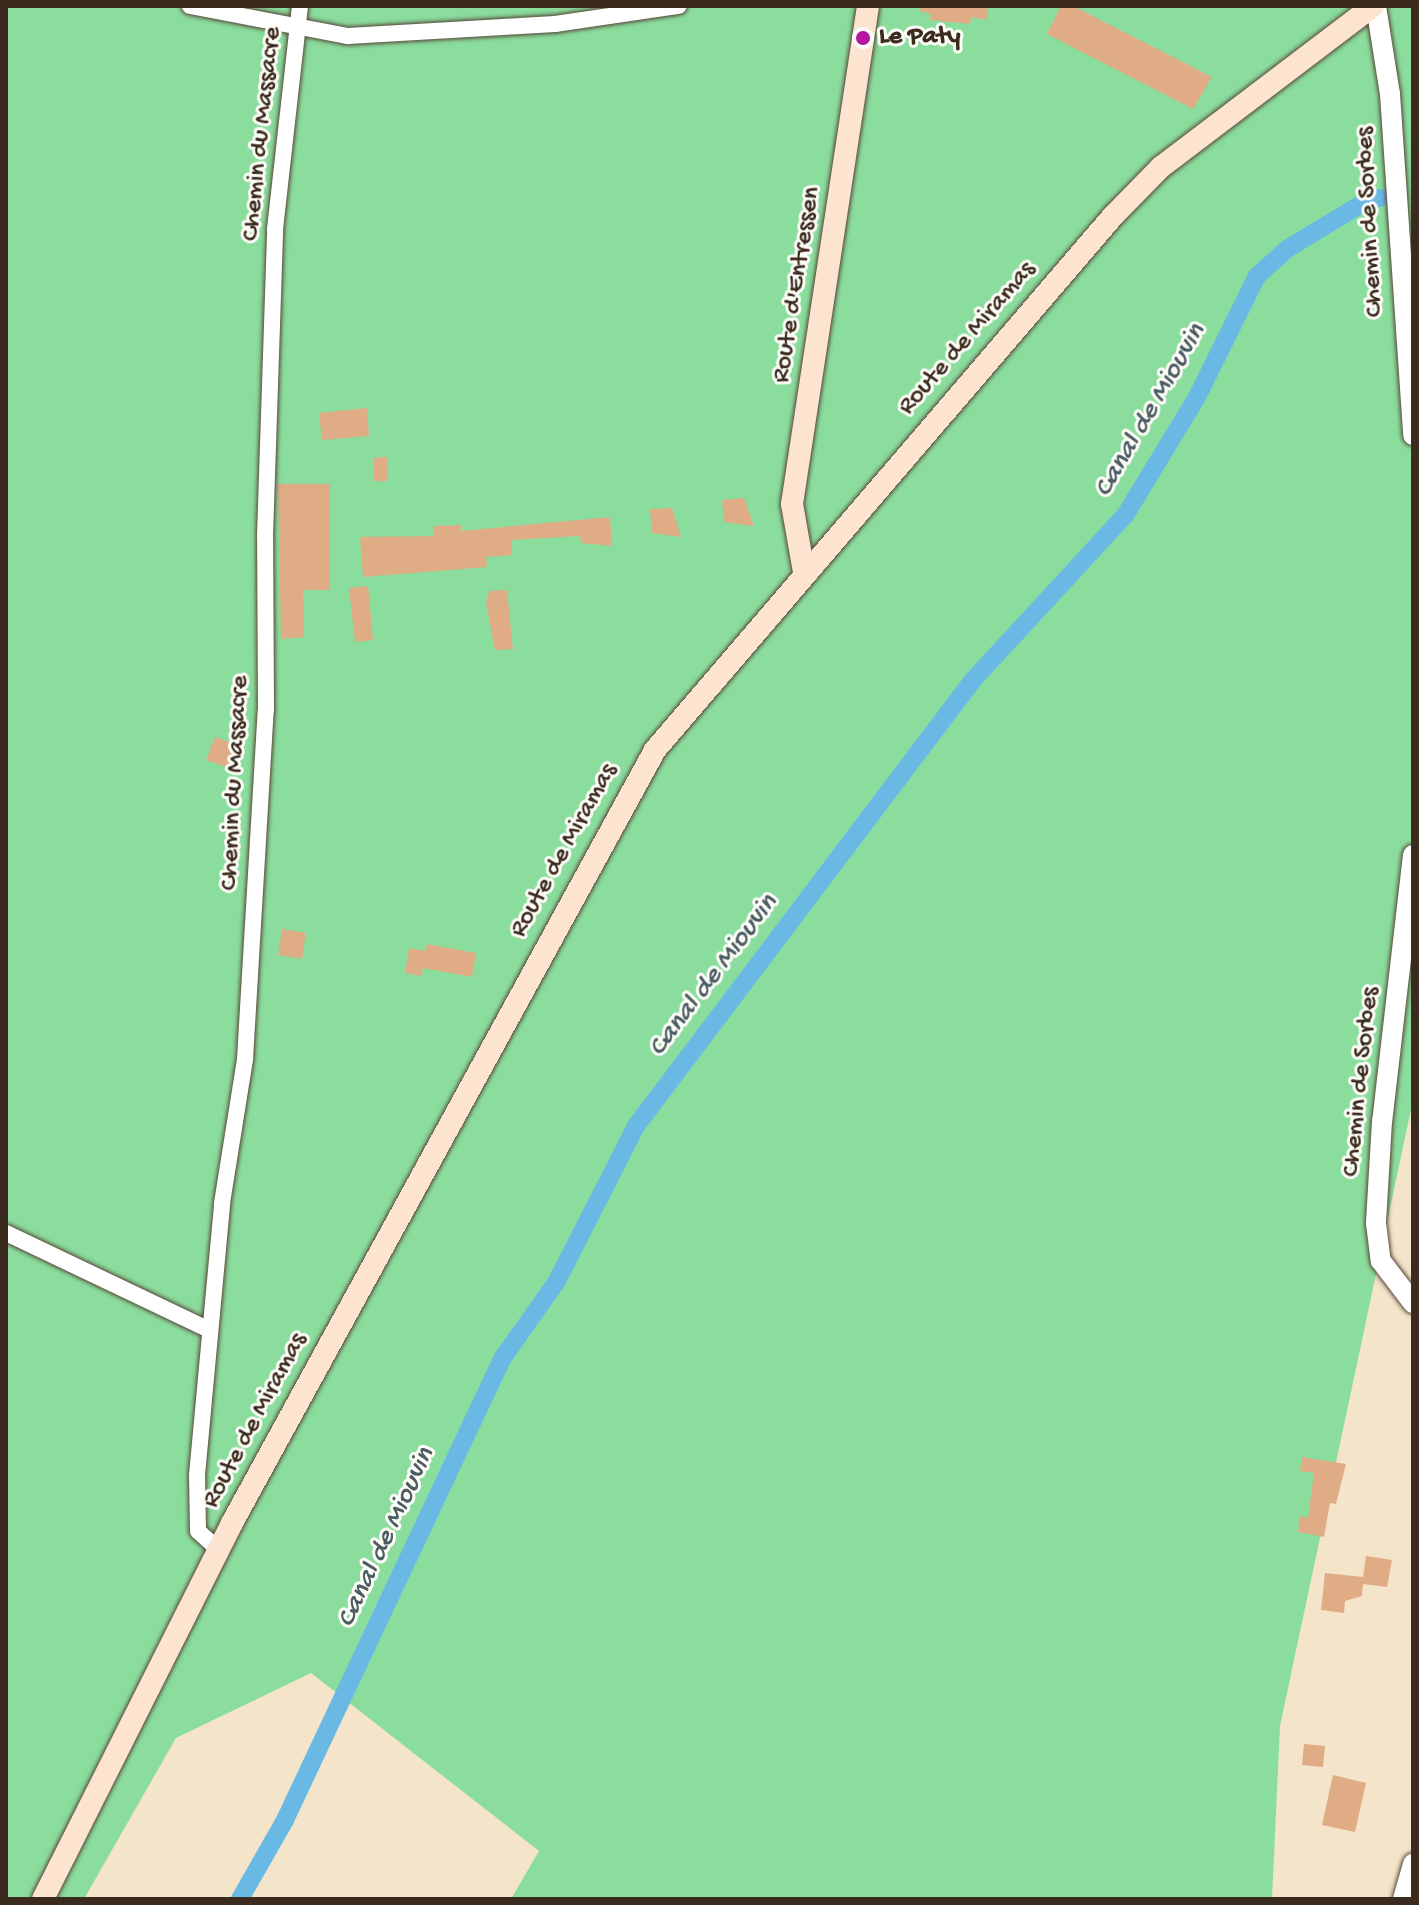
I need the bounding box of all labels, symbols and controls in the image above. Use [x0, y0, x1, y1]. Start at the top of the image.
place label: Le Paty [879, 22, 960, 54]
street label: Chemin du Massacre [236, 25, 290, 243]
marker: Le Paty [854, 29, 872, 47]
street label: Chemin de Sorbes [1350, 126, 1392, 318]
street label: Route d'Entressen [767, 185, 829, 385]
street label: Route de Miramas [893, 256, 1043, 422]
water label: Canal de Miouvin [1088, 318, 1214, 504]
street label: Chemin du Massacre [215, 675, 257, 891]
street label: Route de Miramas [504, 759, 626, 943]
water label: Canal de Miouvin [642, 888, 786, 1064]
street label: Chemin de Sorbes [1337, 986, 1387, 1178]
street label: Route de Miramas [197, 1328, 315, 1514]
water label: Canal de Miouvin [331, 1443, 443, 1633]

